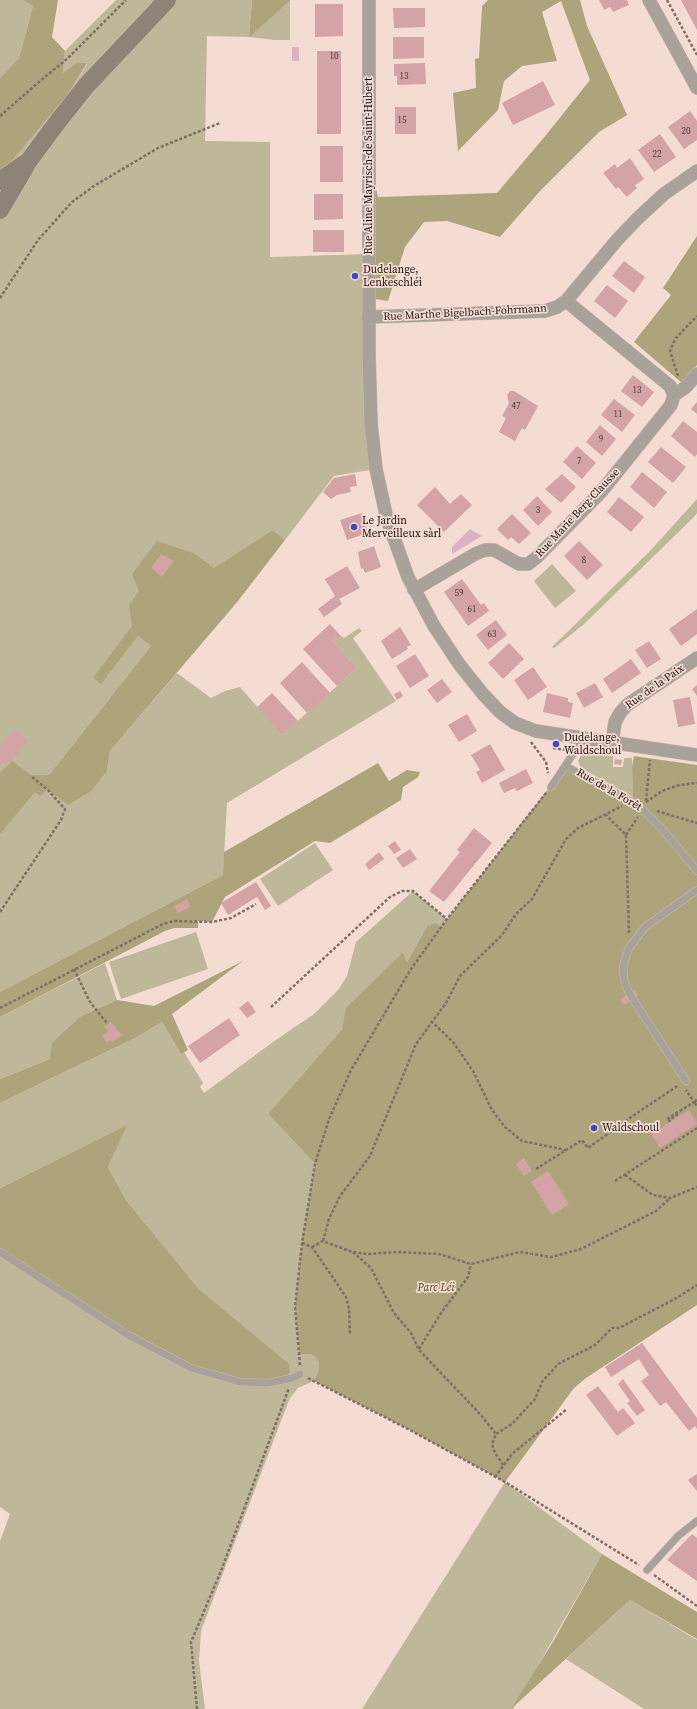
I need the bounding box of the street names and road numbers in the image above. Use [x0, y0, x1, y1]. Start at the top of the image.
street label: Rue Aline Mayrisch-de Saint-Hubert [362, 78, 376, 254]
street label: Rue Marthe Bigelbach-Fohrmann [383, 302, 547, 324]
street label: Rue Marie Berg-Clausse [533, 466, 623, 560]
street label: Rue de la Paix [623, 662, 687, 712]
street label: Rue de la Forêt [574, 766, 644, 814]

